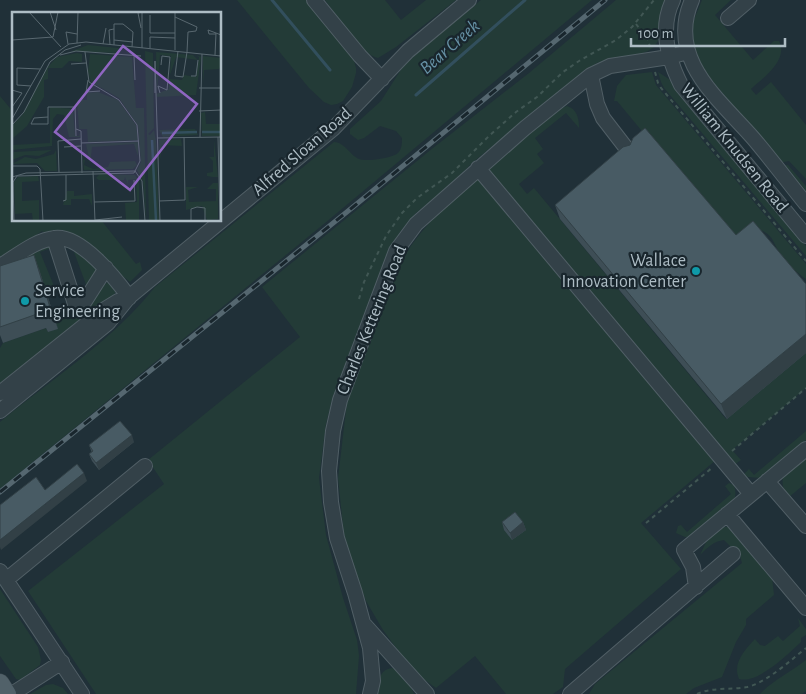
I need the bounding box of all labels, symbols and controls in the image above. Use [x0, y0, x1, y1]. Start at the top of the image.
inset map [12, 12, 221, 221]
scale bar [631, 15, 785, 47]
water label: Bear Creek [416, 16, 484, 78]
text: 100 m [638, 26, 673, 41]
street label: William Knudsen Road [677, 80, 791, 216]
street label: Alfred Sloan Road [249, 104, 355, 200]
street label: Charles Kettering Road [334, 243, 410, 397]
place label: Wallace Innovation Center [562, 252, 686, 291]
marker: Wallace Innovation Center [690, 265, 702, 277]
place label: Service Engineering [35, 282, 120, 321]
marker: Service Engineering [19, 295, 31, 307]

